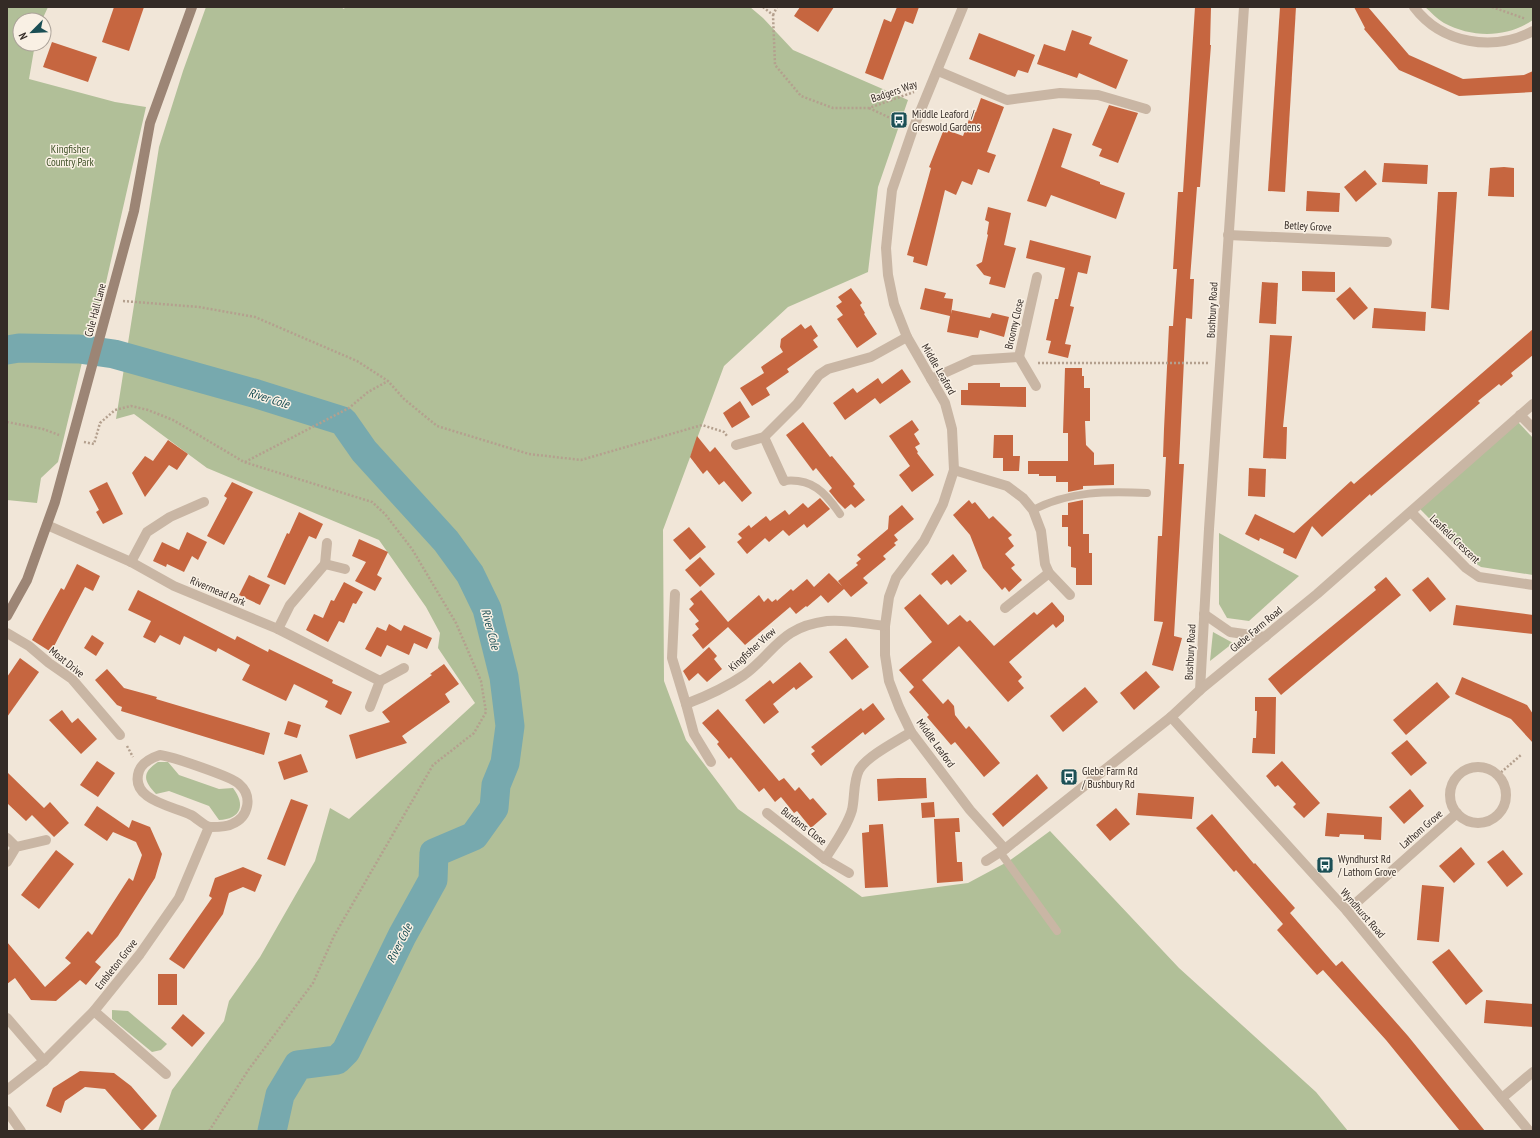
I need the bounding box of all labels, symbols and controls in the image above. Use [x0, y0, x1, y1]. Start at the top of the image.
north arrow [12, 12, 52, 52]
text: N [15, 30, 30, 42]
street label: Badgers Way [869, 76, 920, 105]
place label: Middle Leaford / Greswold Gardens [912, 107, 980, 134]
bus stop icon: Middle Leaford / Greswold Gardens [889, 110, 909, 130]
park label: Kingfisher Country Park [46, 142, 95, 169]
street label: Betley Grove [1284, 218, 1333, 234]
street label: Cole Hall Lane [81, 281, 109, 338]
street label: Bushbury Road [1204, 281, 1220, 338]
street label: Broomy Close [1001, 297, 1027, 351]
street label: Middle Leaford [919, 341, 959, 397]
water label: River Cole [247, 385, 292, 412]
street label: Leafield Crescent [1427, 512, 1483, 566]
street label: Rivermead Park [188, 573, 249, 609]
street label: Glebe Farm Road [1227, 603, 1285, 655]
water label: River Cole [478, 607, 504, 652]
street label: Bushbury Road [1182, 623, 1198, 680]
street label: Kingfisher View [725, 624, 779, 674]
street label: Moat Drive [46, 643, 88, 681]
street label: Middle Leaford [914, 716, 958, 770]
place label: Glebe Farm Rd / Bushbury Rd [1081, 764, 1138, 791]
bus stop icon: Glebe Farm Rd / Bushbury Rd [1059, 767, 1079, 787]
street label: Burdons Close [778, 804, 830, 848]
street label: Lathom Grove [1396, 806, 1446, 852]
place label: Wyndhurst Rd / Lathom Grove [1337, 852, 1397, 879]
bus stop icon: Wyndhurst Rd / Lathom Grove [1315, 855, 1335, 875]
street label: Wyndhurst Road [1338, 885, 1389, 941]
water label: River Cole [383, 920, 416, 965]
street label: Embleton Grove [92, 936, 140, 992]

